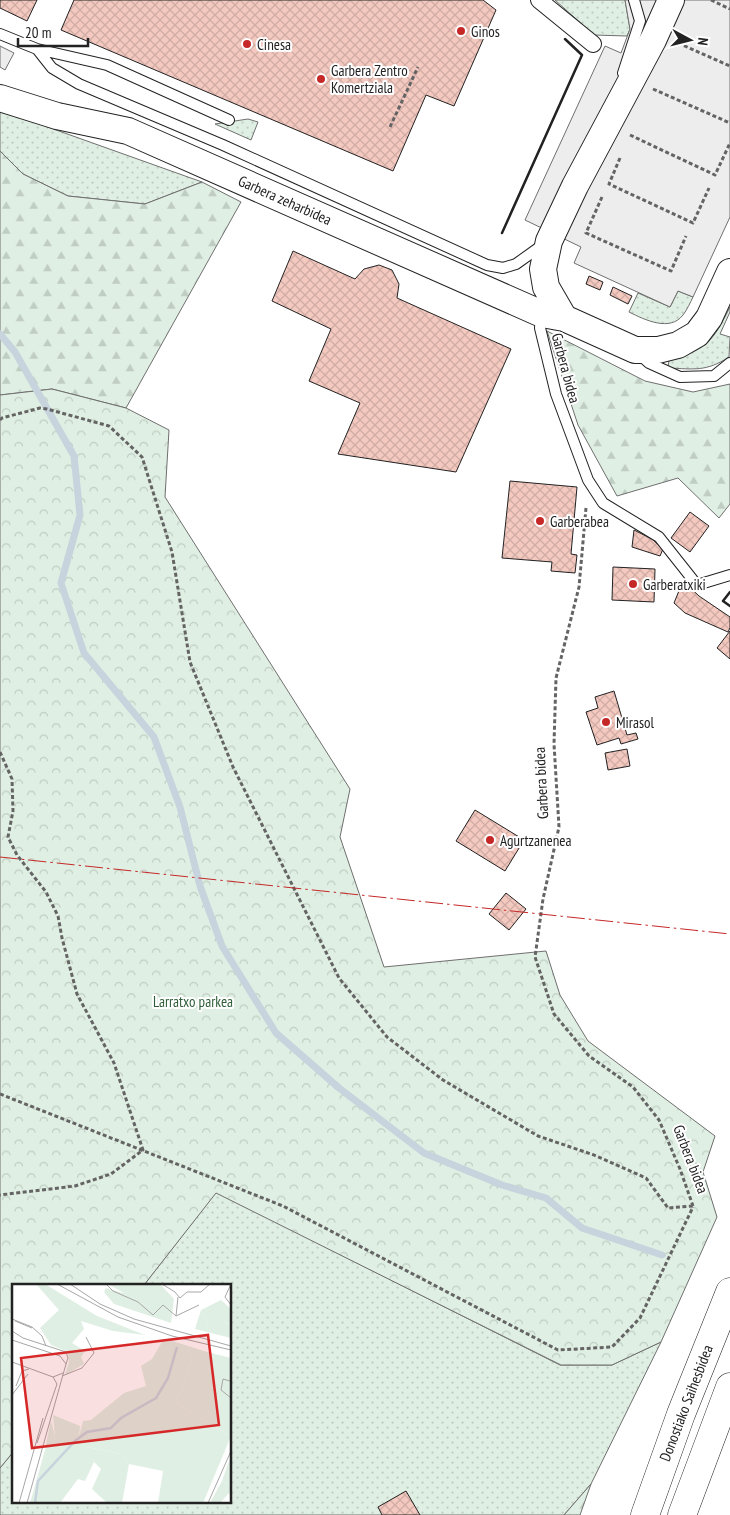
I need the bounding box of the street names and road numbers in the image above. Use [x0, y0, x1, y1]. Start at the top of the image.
street label: Garbera zeharbidea [235, 171, 335, 229]
street label: Garbera bidea [548, 331, 584, 405]
street label: Garbera bidea [530, 747, 552, 819]
street label: Garbera bidea [669, 1122, 713, 1196]
street label: Donostiako Saihesbidea [655, 1342, 717, 1464]

